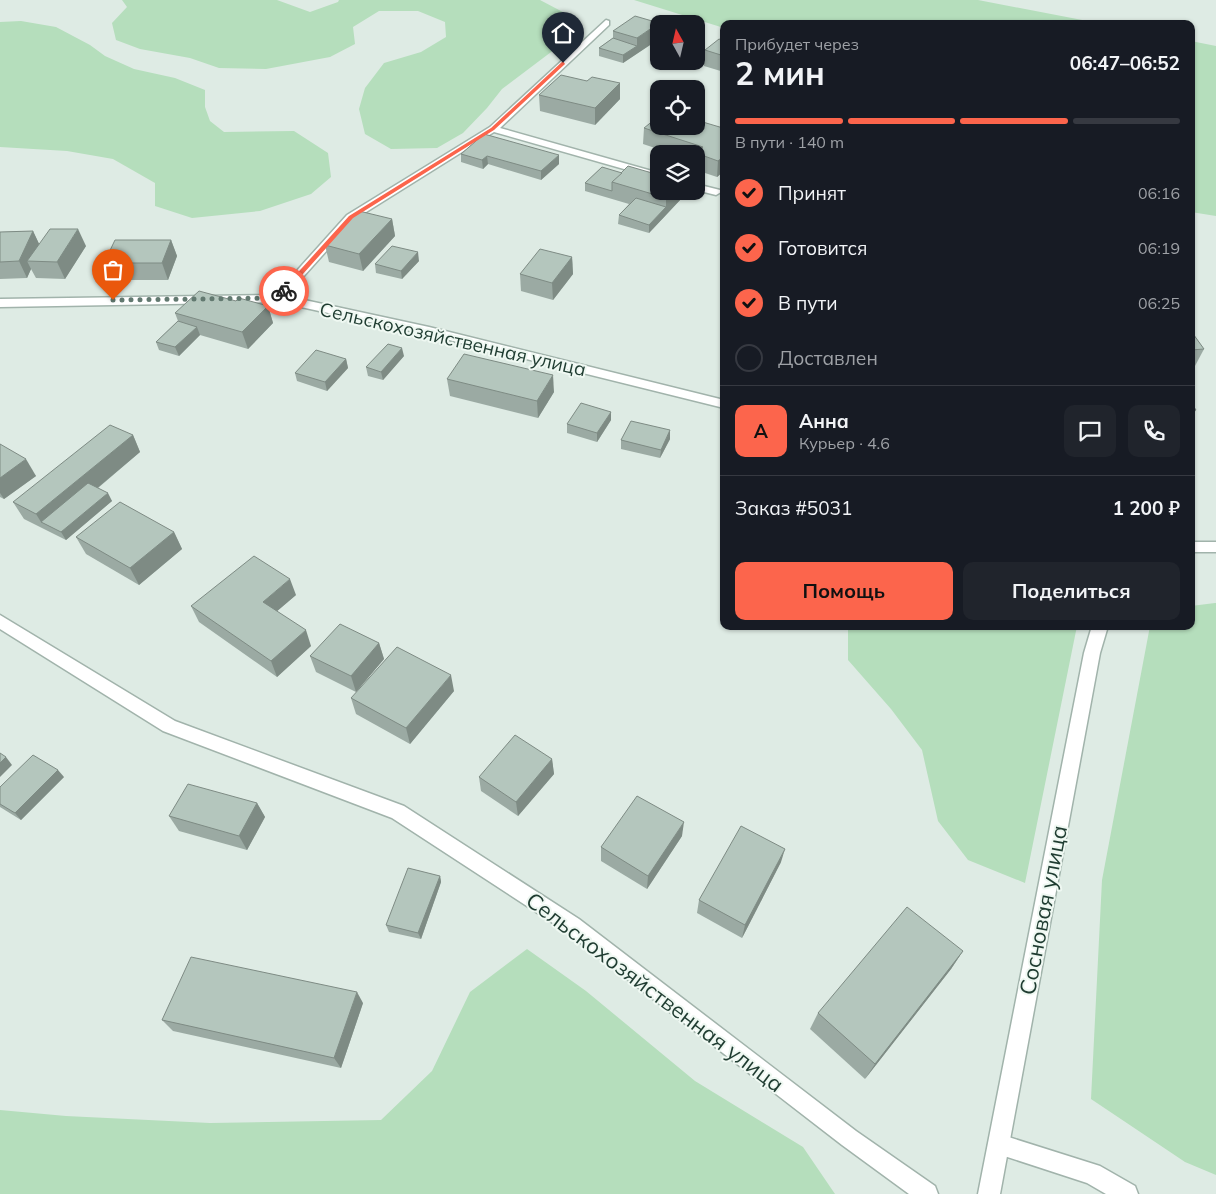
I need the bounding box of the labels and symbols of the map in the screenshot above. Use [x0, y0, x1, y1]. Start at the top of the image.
pin [542, 12, 584, 63]
north arrow [650, 15, 705, 70]
pin [92, 249, 134, 300]
courier [259, 266, 309, 316]
street label: Сельскохозяйственная улица [317, 297, 589, 381]
street label: Сосновая улица [1013, 823, 1073, 997]
street label: Сельскохозяйственная улица [521, 886, 789, 1098]

